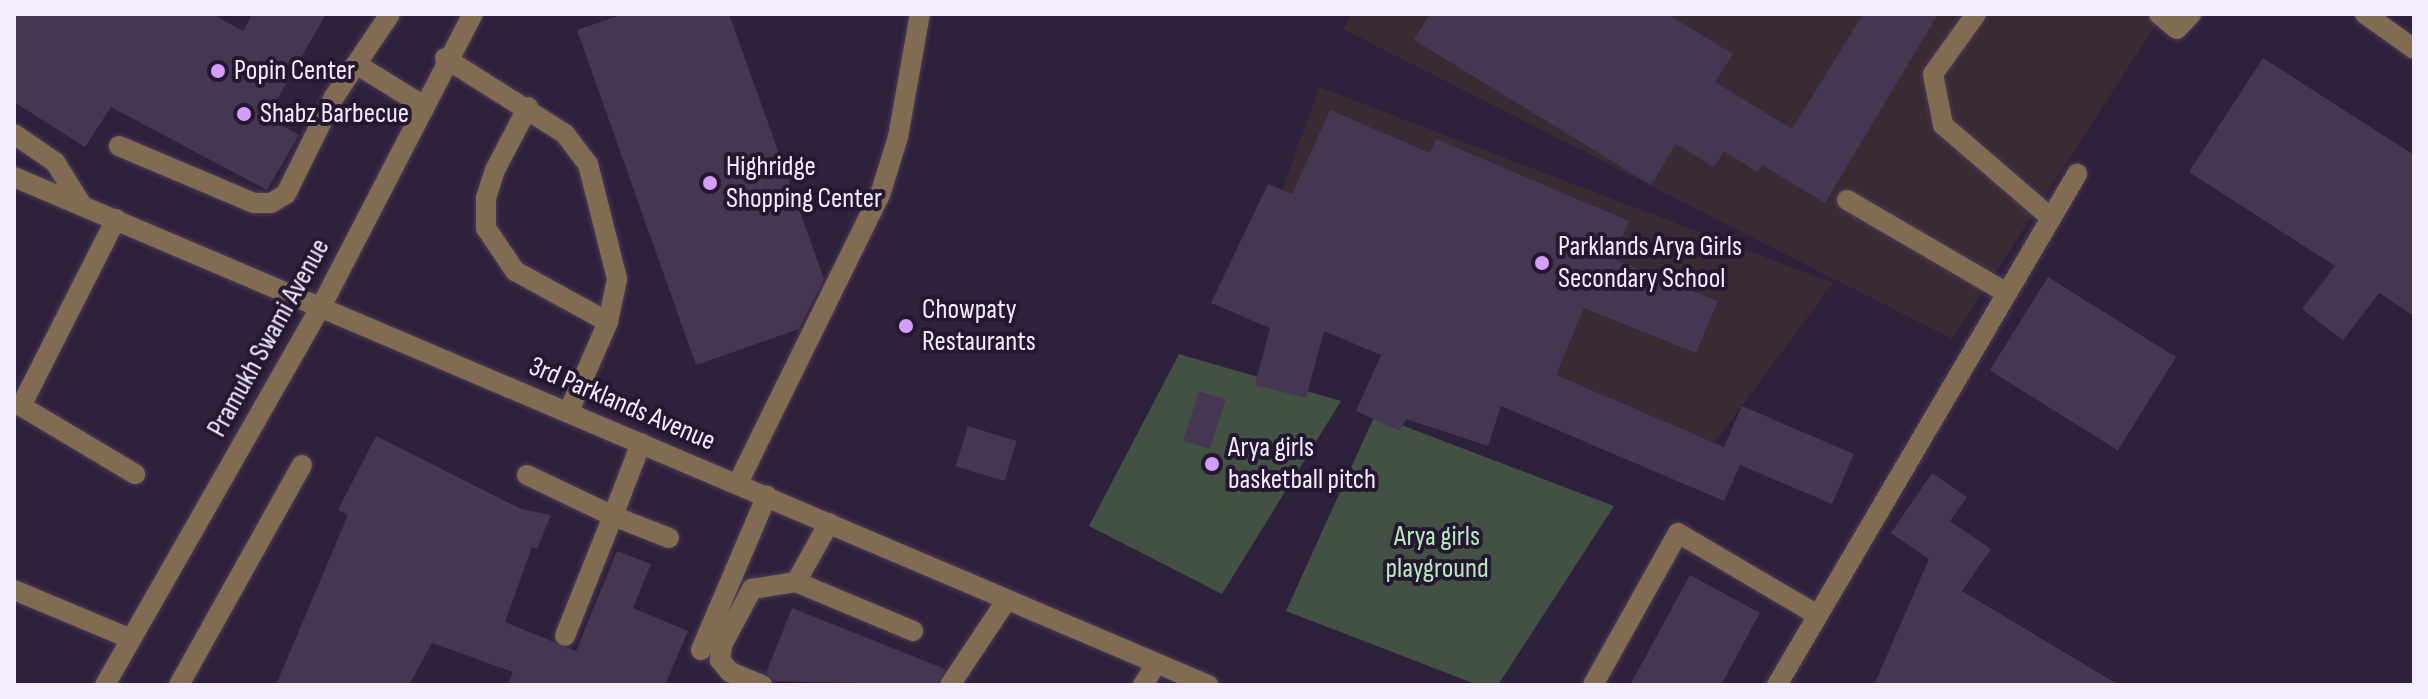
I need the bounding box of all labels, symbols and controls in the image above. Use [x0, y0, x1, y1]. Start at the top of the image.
place label: Popin Center [234, 54, 355, 88]
marker: Popin Center [209, 62, 227, 80]
place label: Shabz Barbecue [260, 97, 409, 131]
marker: Shabz Barbecue [235, 105, 253, 123]
place label: Highridge Shopping Center [726, 150, 882, 216]
marker: Highridge Shopping Center [701, 174, 719, 192]
place label: Parklands Arya Girls Secondary School [1558, 230, 1742, 296]
street label: Pramukh Swami Avenue [201, 233, 337, 443]
marker: Parklands Arya Girls Secondary School [1533, 254, 1551, 272]
place label: Chowpaty Restaurants [922, 293, 1036, 359]
marker: Chowpaty Restaurants [897, 317, 915, 335]
street label: 3rd Parklands Avenue [524, 350, 720, 458]
place label: Arya girls basketball pitch [1228, 431, 1376, 497]
marker: Arya girls basketball pitch [1203, 455, 1221, 473]
park label: Arya girls playground [1385, 520, 1489, 586]

